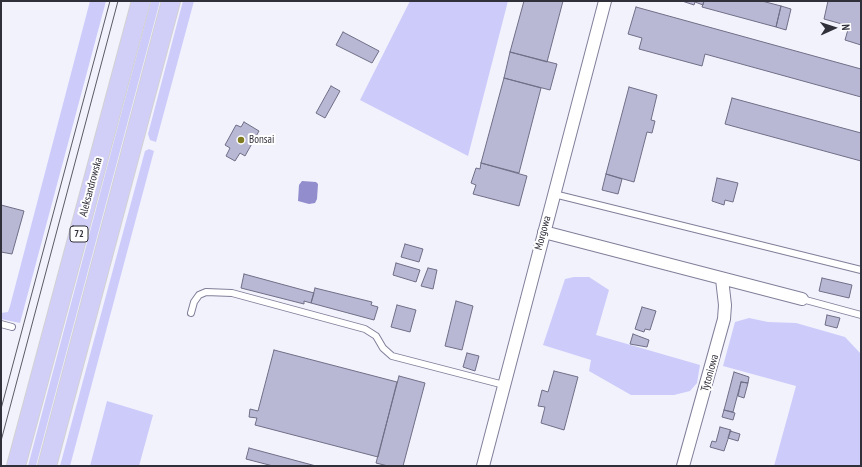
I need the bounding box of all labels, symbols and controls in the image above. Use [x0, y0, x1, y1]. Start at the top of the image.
north arrow [814, 8, 854, 48]
text: N [839, 24, 853, 31]
place label: Bonsai [249, 133, 274, 147]
marker: Bonsai [236, 135, 246, 145]
street label: Aleksandrowska [77, 156, 105, 218]
street label: Morgowa [532, 214, 554, 252]
road number: 72 [70, 226, 88, 242]
street label: Tytoniowa [698, 353, 722, 393]

